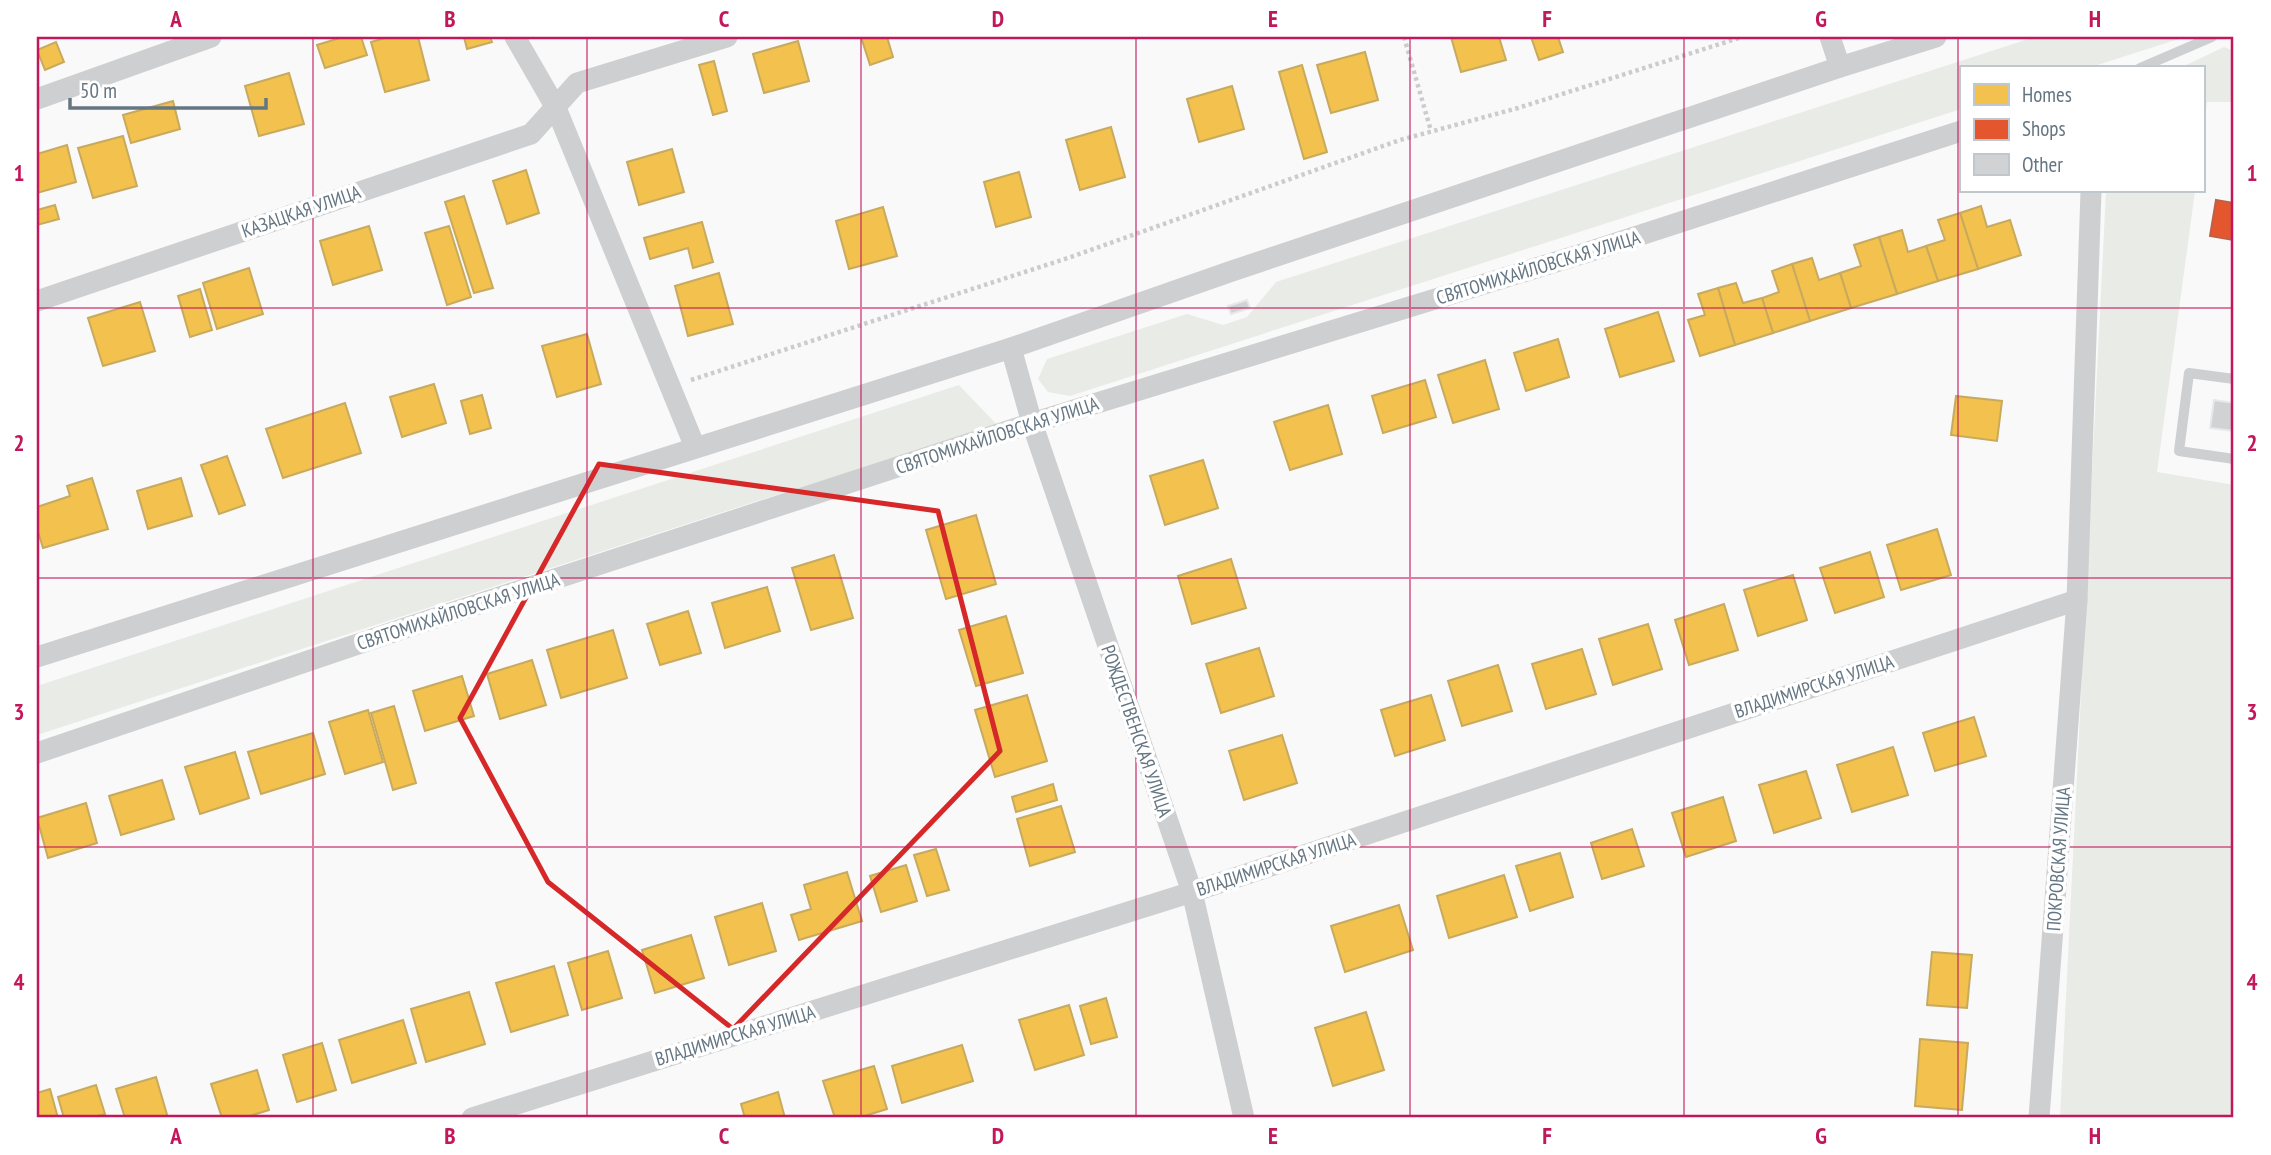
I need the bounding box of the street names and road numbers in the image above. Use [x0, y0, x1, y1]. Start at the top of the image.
street label: КАЗАЦКАЯ УЛИЦА [238, 179, 364, 243]
street label: СВЯТОМИХАЙЛОВСКАЯ УЛИЦА [1433, 225, 1643, 309]
street label: СВЯТОМИХАЙЛОВСКАЯ УЛИЦА [893, 391, 1101, 479]
street label: СВЯТОМИХАЙЛОВСКАЯ УЛИЦА [354, 567, 562, 655]
street label: РОЖДЕСТВЕНСКАЯ УЛИЦА [1096, 642, 1178, 820]
street label: ВЛАДИМИРСКАЯ УЛИЦА [1731, 649, 1897, 723]
street label: ПОКРОВСКАЯ УЛИЦА [2041, 786, 2075, 932]
street label: ВЛАДИМИРСКАЯ УЛИЦА [1193, 827, 1359, 901]
street label: ВЛАДИМИРСКАЯ УЛИЦА [652, 999, 818, 1071]

